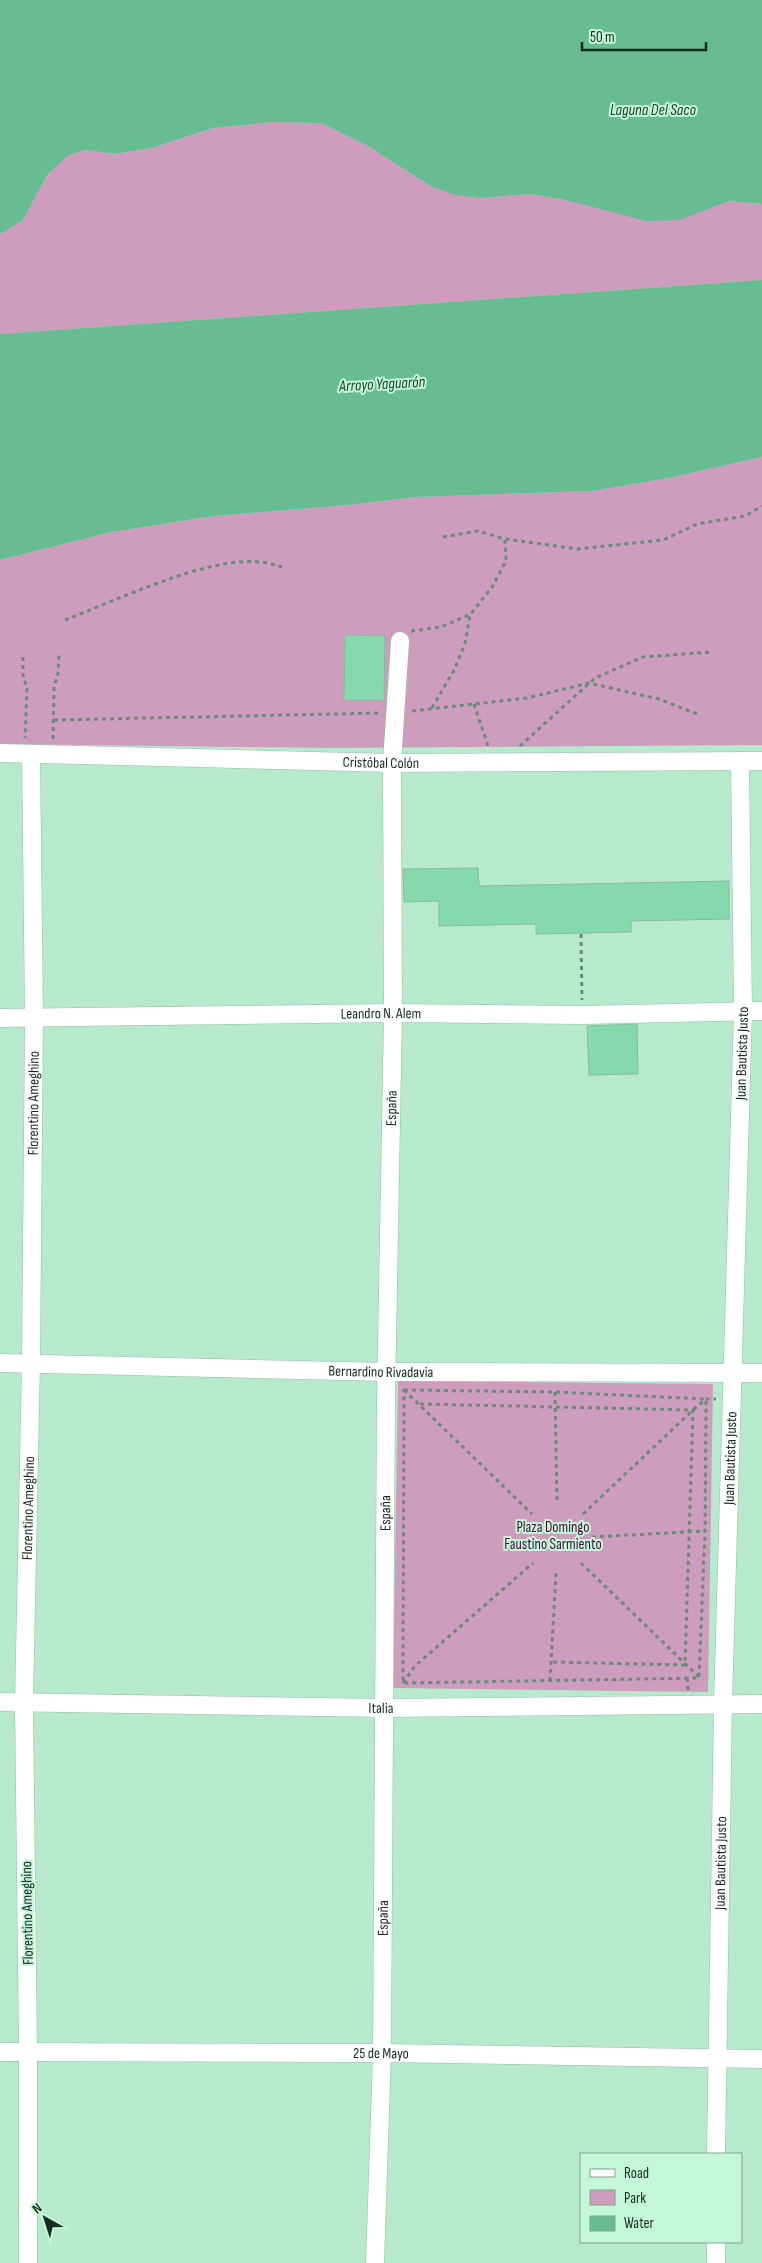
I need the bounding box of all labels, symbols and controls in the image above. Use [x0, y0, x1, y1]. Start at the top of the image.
scale bar [582, 20, 706, 52]
text: 50 m [590, 28, 615, 47]
water label: Laguna Del Saco [610, 101, 697, 120]
water label: Arroyo Yaguarón [338, 373, 426, 396]
street label: Cristóbal Colón [342, 753, 419, 773]
street label: Leandro N. Alem [341, 1004, 421, 1024]
street label: Juan Bautista Justo [731, 1006, 753, 1101]
street label: Florentino Ameghino [24, 1051, 44, 1155]
street label: España [382, 1090, 402, 1126]
street label: Bernardino Rivadavia [328, 1362, 434, 1382]
street label: Juan Bautista Justo [720, 1411, 741, 1506]
street label: Florentino Ameghino [18, 1456, 39, 1560]
street label: España [376, 1495, 395, 1531]
park label: Plaza Domingo Faustino Sarmiento [504, 1518, 602, 1554]
street label: Italia [368, 1699, 394, 1718]
street label: Juan Bautista Justo [711, 1816, 731, 1911]
street label: Florentino Ameghino [17, 1861, 38, 1965]
street label: España [374, 1900, 393, 1936]
street label: 25 de Mayo [353, 2044, 409, 2063]
legend [580, 2153, 742, 2243]
text: Road [624, 2164, 649, 2183]
text: Park [624, 2189, 646, 2208]
north arrow [20, 2193, 70, 2243]
text: N [29, 2199, 45, 2217]
text: Water [624, 2214, 655, 2233]

